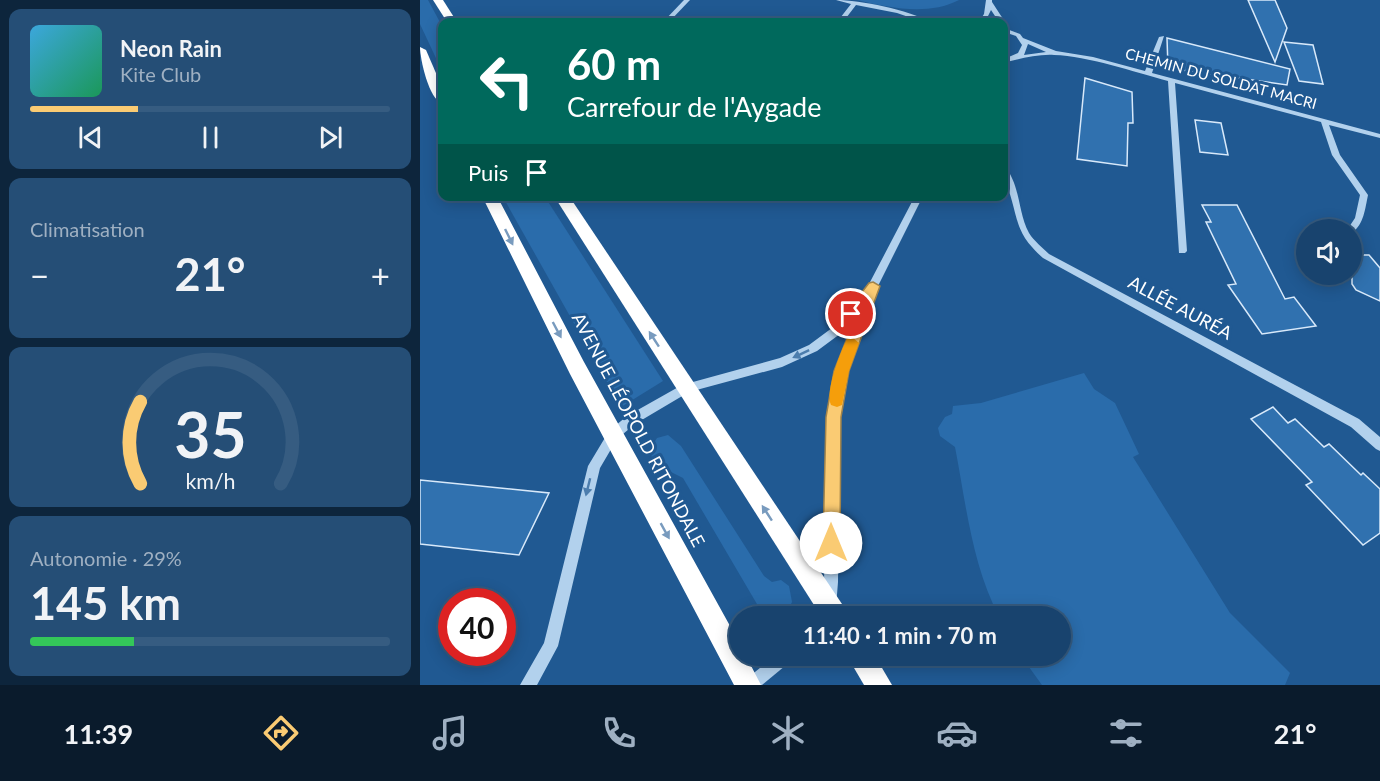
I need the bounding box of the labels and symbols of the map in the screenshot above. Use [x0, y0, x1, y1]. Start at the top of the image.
street label: CHEMIN DU SOLDAT MACRI [1124, 44, 1319, 112]
one-way arrow [505, 229, 514, 246]
street label: ALLÉE AURÉA [1125, 271, 1237, 344]
pin [825, 288, 876, 339]
street label: AVENUE LÉOPOLD RITONDALE [568, 309, 710, 550]
one-way arrow [552, 322, 562, 339]
one-way arrow [648, 331, 659, 347]
one-way arrow [792, 349, 809, 358]
one-way arrow [583, 478, 593, 496]
one-way arrow [762, 505, 773, 522]
position arrow [799, 511, 863, 575]
one-way arrow [660, 523, 670, 540]
speed limit sign: 40 [438, 588, 516, 666]

